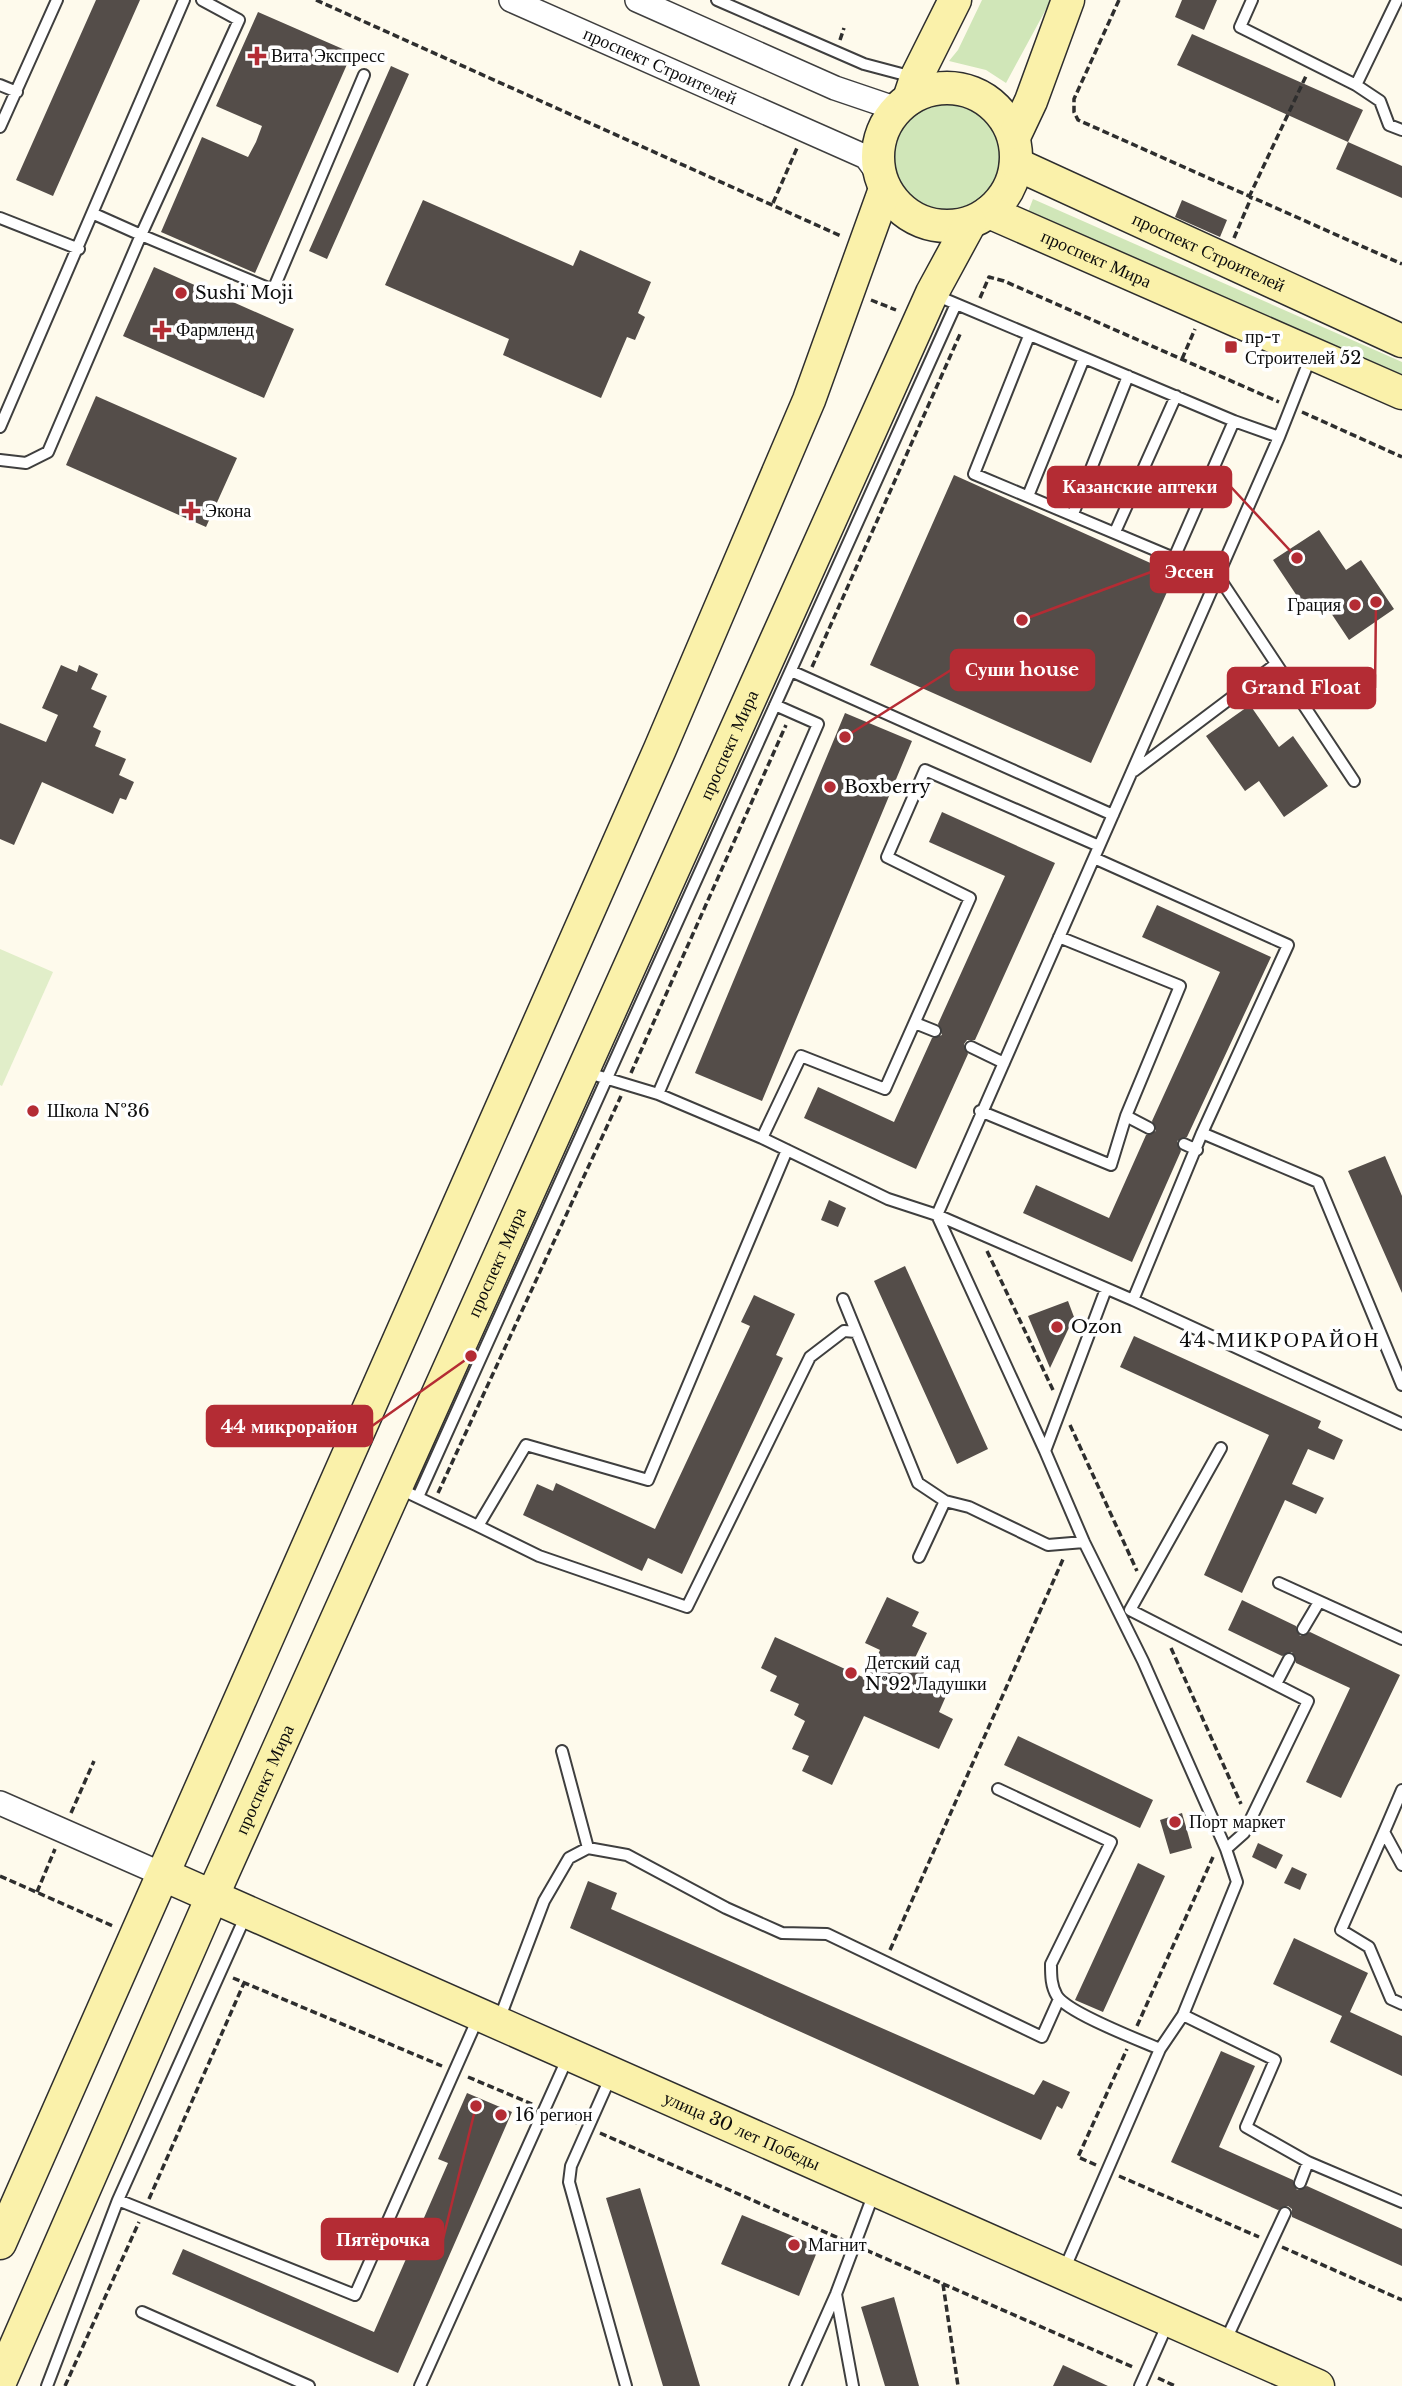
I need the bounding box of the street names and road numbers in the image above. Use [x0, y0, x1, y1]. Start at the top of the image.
street label: проспект Строителей [580, 22, 740, 110]
street label: проспект Строителей [1129, 208, 1289, 297]
street label: проспект Мира [1038, 225, 1155, 293]
street label: проспект Мира [695, 687, 763, 803]
street label: проспект Мира [463, 1204, 531, 1321]
street label: проспект Мира [231, 1721, 299, 1838]
street label: улица 30 лет Победы [660, 2087, 823, 2175]

